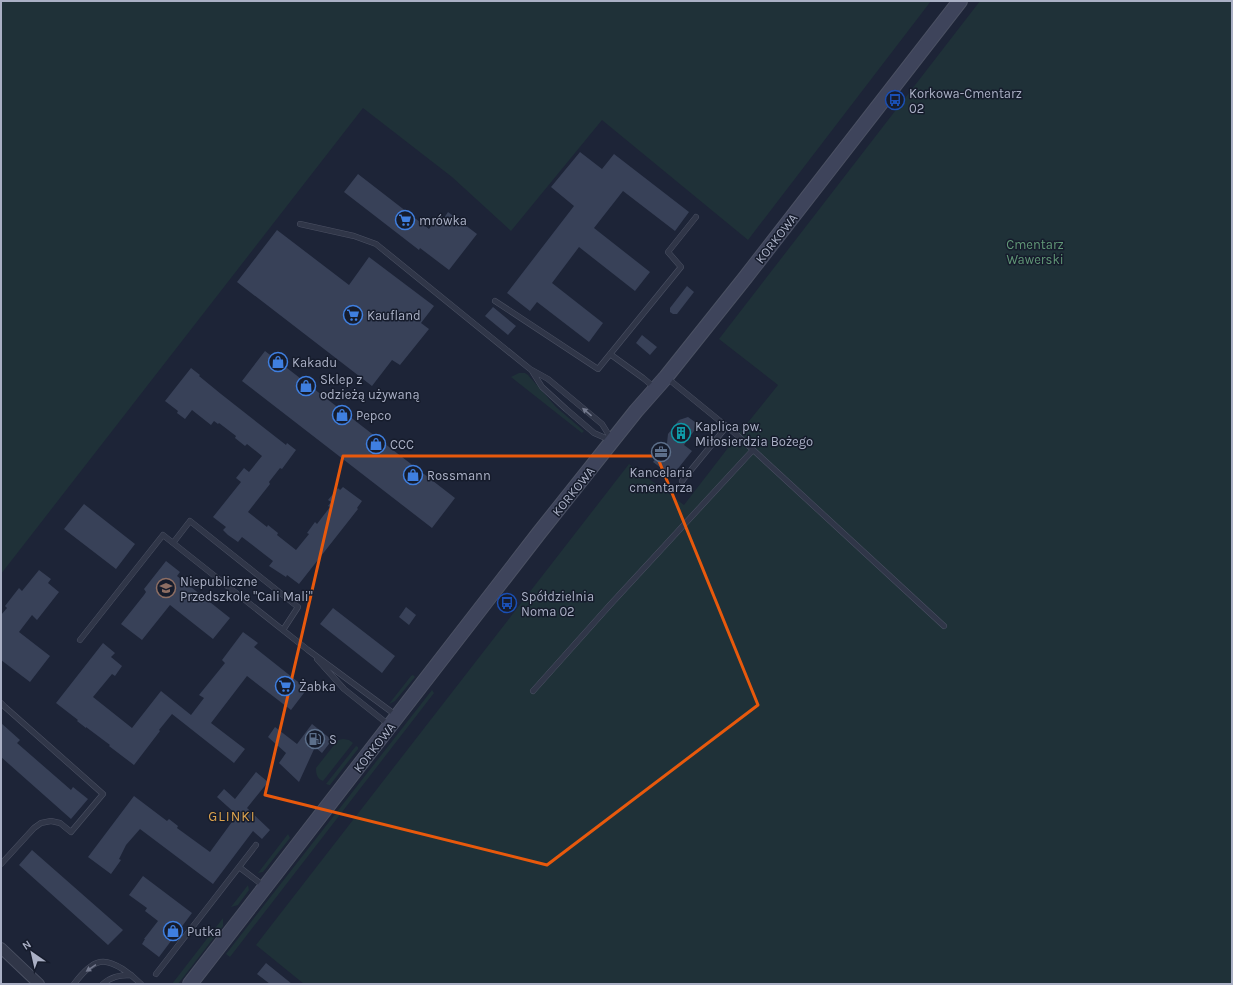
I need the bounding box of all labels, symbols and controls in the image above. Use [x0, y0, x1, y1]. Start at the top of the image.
place label: Korkowa-Cmentarz 02 [909, 86, 1022, 116]
bus stop icon: Korkowa-Cmentarz 02 [884, 89, 906, 111]
supermarket icon: mrówka [394, 209, 416, 231]
street label: KORKOWA [752, 210, 801, 266]
place label: mrówka [419, 213, 467, 228]
park label: Cmentarz Wawerski [1006, 237, 1064, 267]
supermarket icon: Kaufland [342, 304, 364, 326]
place label: Kaufland [367, 308, 421, 323]
shop icon: Kakadu [267, 351, 289, 373]
place label: Kakadu [292, 355, 337, 370]
place label: Sklep z odzieżą używaną [320, 372, 420, 402]
shop icon: Sklep z odzieżą używaną [295, 375, 317, 397]
shop icon: Pepco [331, 404, 353, 426]
one-way arrow [582, 407, 593, 416]
place label: Pepco [356, 408, 391, 423]
place label: Kaplica pw. Miłosierdzia Bożego [695, 419, 813, 449]
building icon: Kaplica pw. Miłosierdzia Bożego [670, 422, 692, 444]
shop icon: CCC [365, 433, 387, 455]
place label: CCC [390, 437, 414, 452]
office icon: Kancelaria cmentarza [650, 441, 672, 463]
street label: KORKOWA [549, 463, 598, 519]
shop icon: Rossmann [402, 464, 424, 486]
place label: Kancelaria cmentarza [629, 465, 693, 495]
place label: Rossmann [427, 468, 491, 483]
place label: Niepubliczne Przedszkole "Cali Mali" [180, 574, 313, 604]
school or university icon: Niepubliczne Przedszkole "Cali Mali" [155, 577, 177, 599]
place label: Spółdzielnia Noma 02 [521, 589, 594, 619]
bus stop icon: Spółdzielnia Noma 02 [496, 592, 518, 614]
supermarket icon: Żabka [274, 675, 296, 697]
place label: Żabka [299, 679, 336, 694]
street label: KORKOWA [350, 719, 399, 775]
fuel station icon: S [304, 728, 326, 750]
place label: S [329, 732, 337, 747]
district label: GLINKI [208, 808, 256, 825]
shop icon: Putka [162, 920, 184, 942]
place label: Putka [187, 924, 221, 939]
north arrow [12, 933, 52, 973]
text: N [20, 938, 34, 953]
one-way arrow [86, 964, 96, 972]

